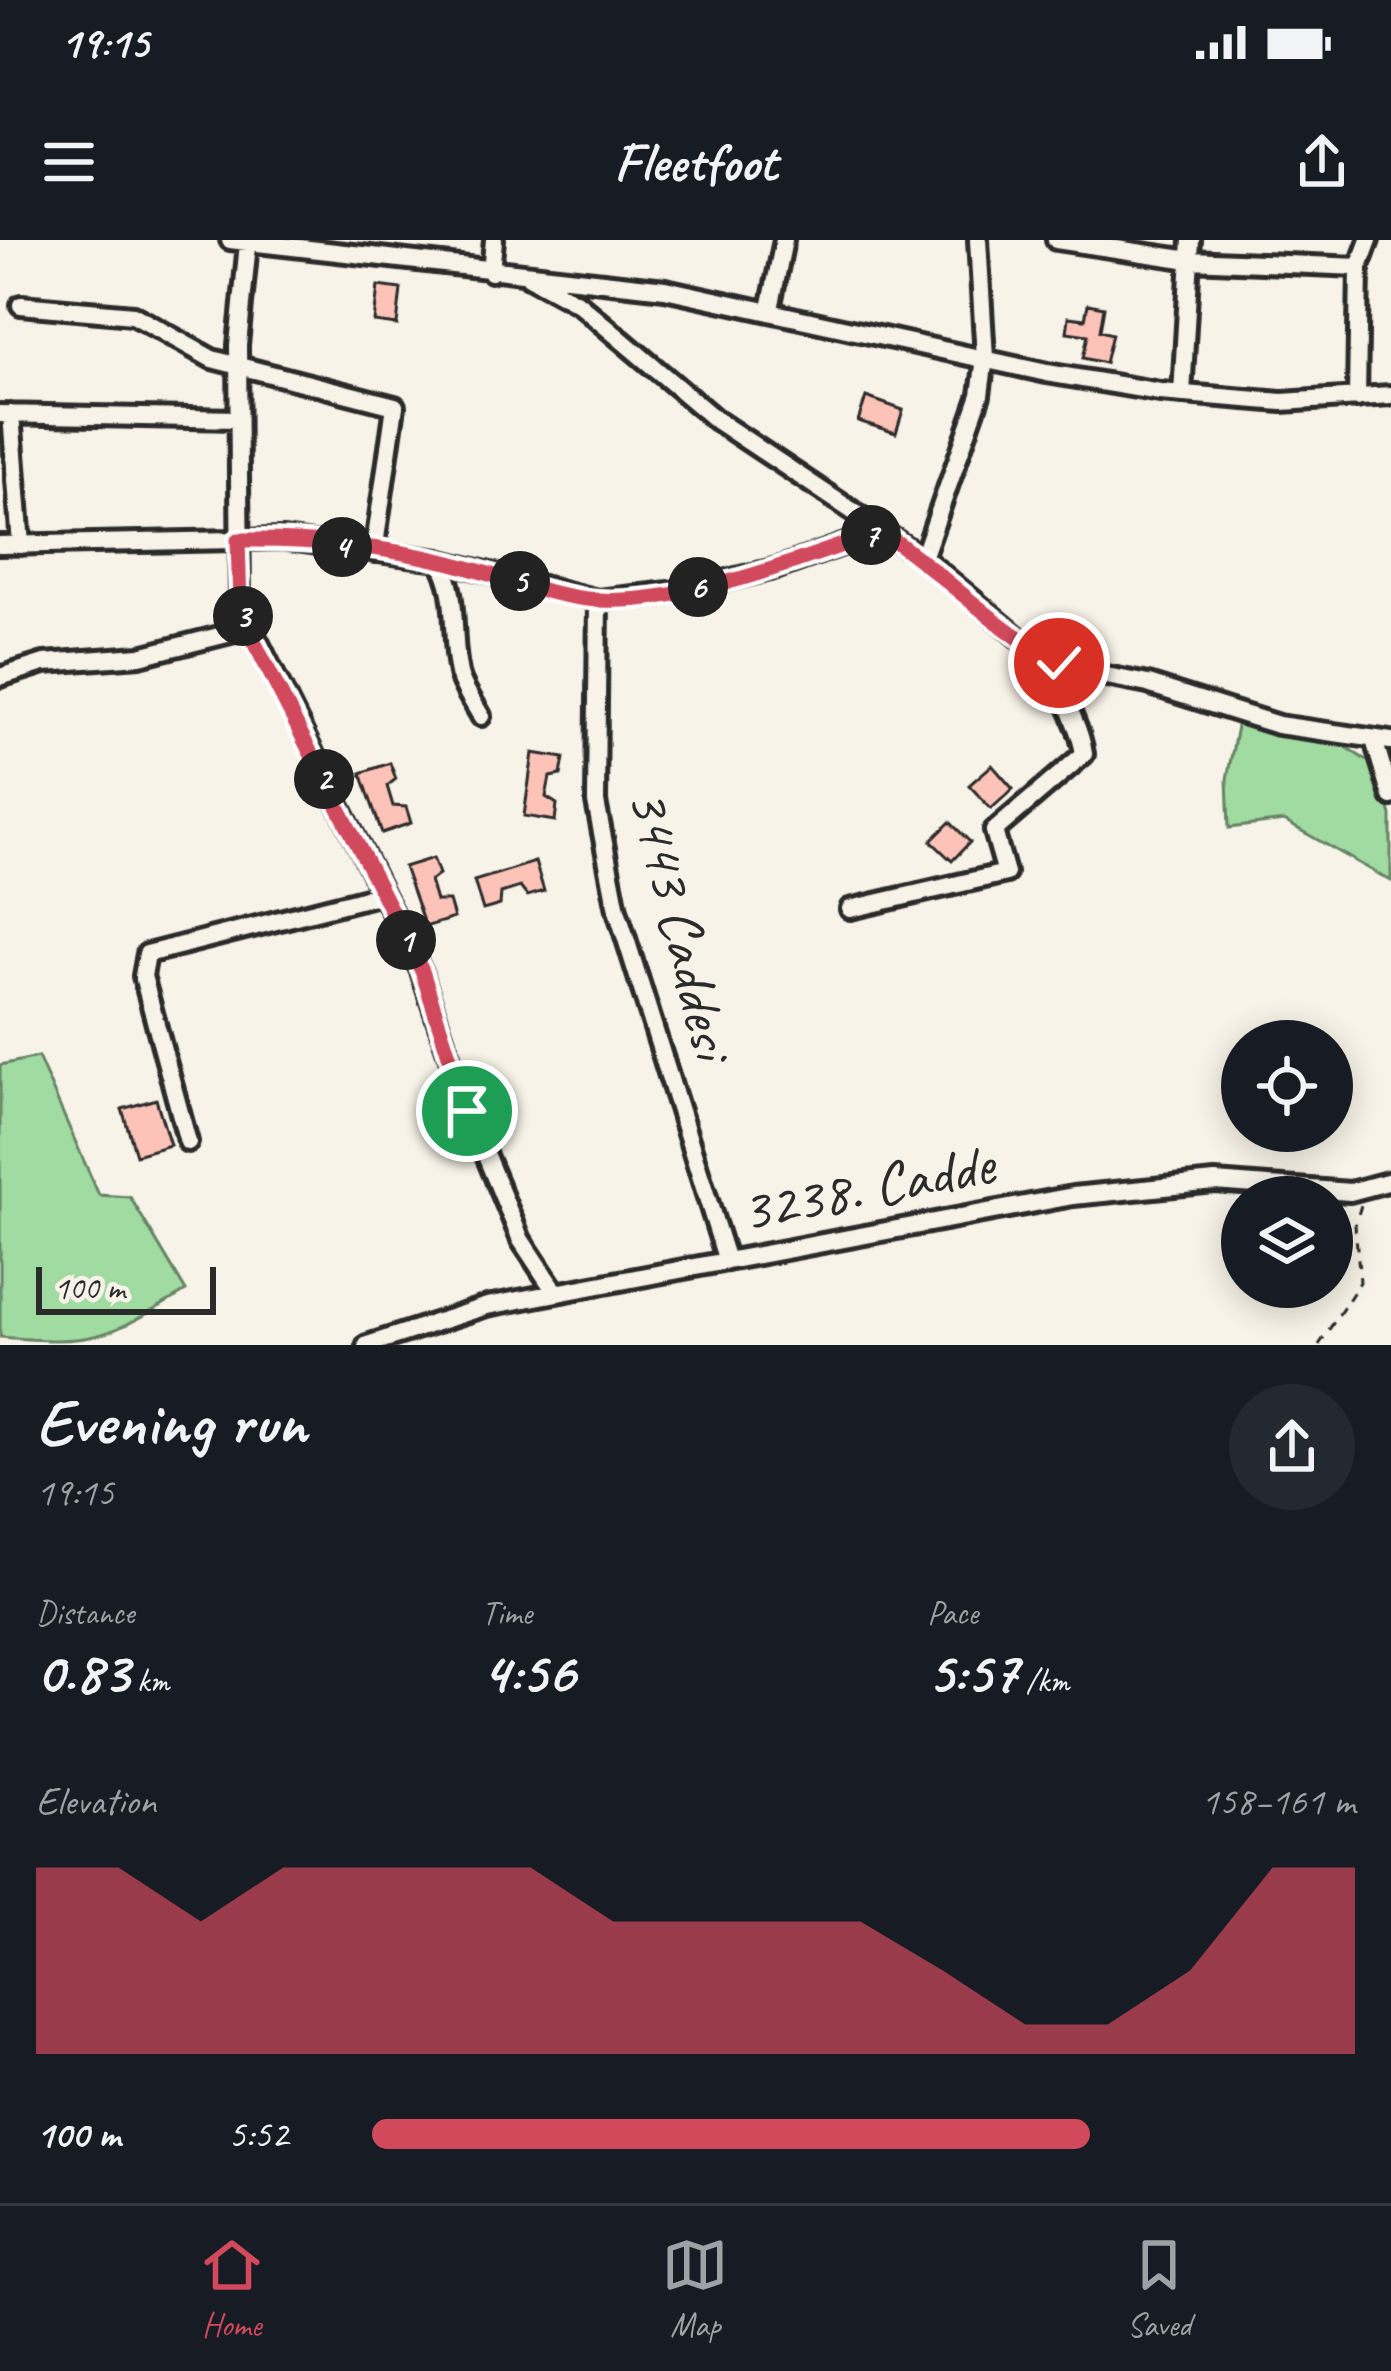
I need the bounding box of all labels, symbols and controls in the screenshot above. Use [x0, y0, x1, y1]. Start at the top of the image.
text: 19:15 [60, 14, 149, 71]
text: Fleetfoot [614, 128, 777, 196]
icon: menu [36, 129, 102, 195]
icon: share [1289, 129, 1355, 195]
pin: 7 [841, 505, 901, 565]
text: 7 [864, 514, 878, 556]
pin: 4 [312, 517, 372, 577]
text: 4 [335, 526, 349, 568]
pin: 5 [490, 551, 550, 611]
pin: 6 [668, 557, 728, 617]
text: 5 [513, 560, 527, 602]
text: 6 [690, 566, 706, 608]
pin: 3 [213, 586, 273, 646]
text: 3 [236, 595, 250, 637]
pin [1008, 612, 1110, 714]
icon: check [1026, 630, 1092, 696]
pin: 2 [294, 749, 354, 809]
text: 2 [317, 758, 331, 800]
street label: 3443 Caddesi [611, 780, 753, 1073]
pin: 1 [376, 910, 436, 970]
text: 1 [399, 919, 413, 961]
map controls [1221, 1020, 1353, 1308]
button: locate [1221, 1020, 1353, 1152]
pin [416, 1060, 518, 1162]
icon: arrive [434, 1078, 500, 1144]
street label: 3238. Cadde [734, 1125, 1003, 1249]
button: layers [1221, 1176, 1353, 1308]
scale bar [36, 1261, 216, 1314]
text: 100 m [54, 1267, 125, 1309]
text: Evening run [36, 1381, 306, 1464]
button: share [1229, 1384, 1355, 1510]
text: 19:15 [36, 1468, 114, 1517]
text: Distance [36, 1592, 134, 1634]
text: Time [482, 1592, 532, 1634]
text: Pace [927, 1592, 978, 1634]
text: 0.83 [36, 1634, 129, 1710]
text: 4:56 [482, 1634, 575, 1710]
text: 5:57 [927, 1634, 1018, 1710]
text: km [129, 1660, 169, 1702]
text: /km [1018, 1660, 1069, 1702]
text: Elevation [36, 1777, 156, 1826]
text: 158–161 m [1201, 1777, 1355, 1826]
text: 100 m [36, 2110, 120, 2159]
text: 5:52 [228, 2110, 288, 2159]
tab: Home [199, 2232, 265, 2346]
tab: Map [662, 2232, 728, 2346]
tab: Saved [1126, 2232, 1192, 2346]

